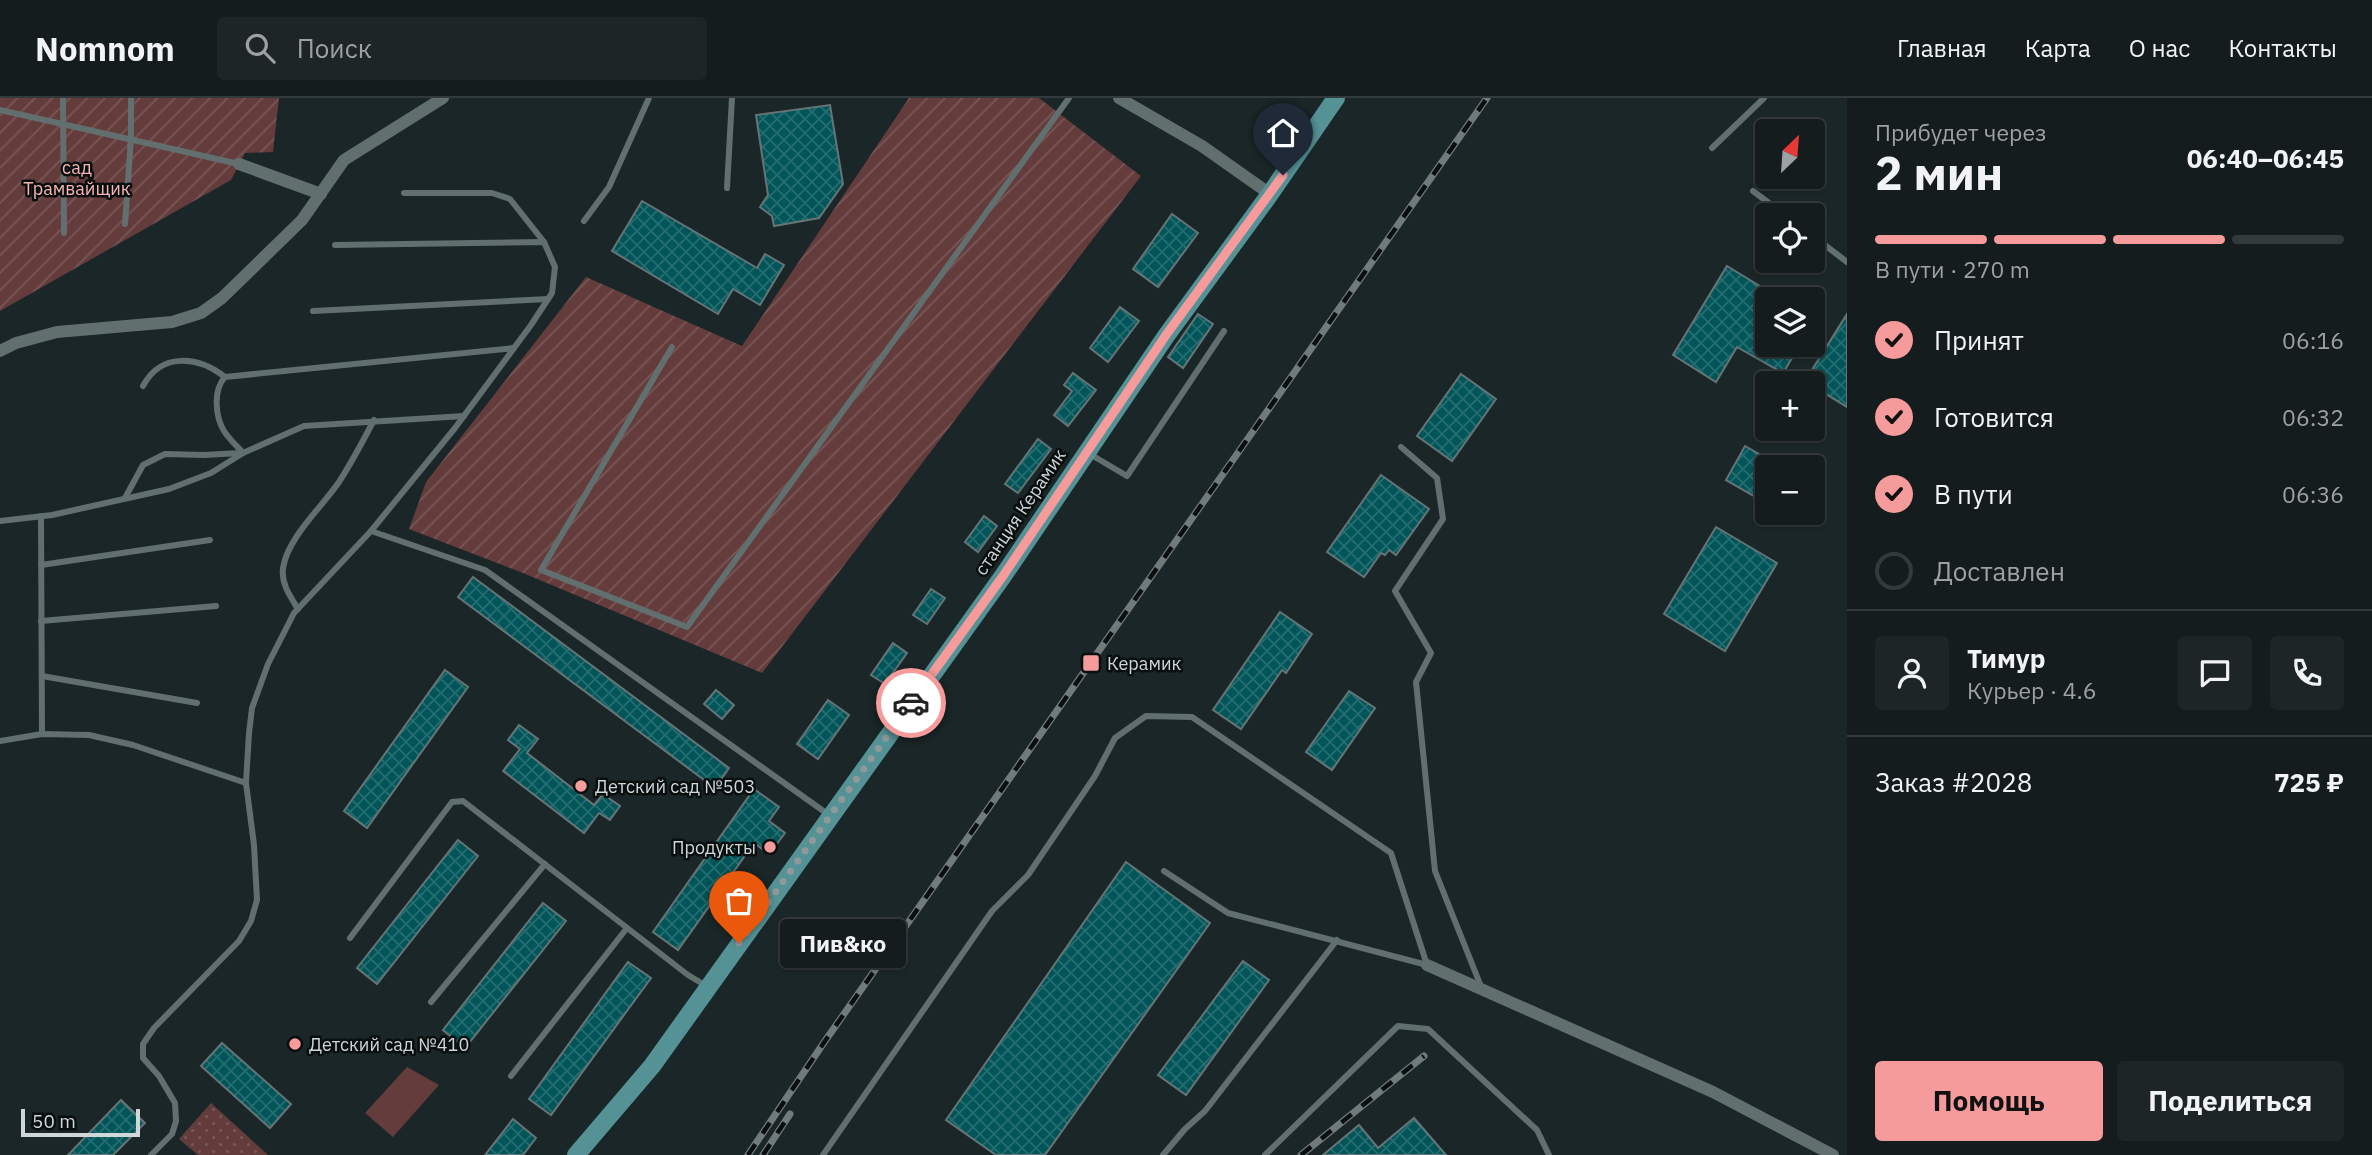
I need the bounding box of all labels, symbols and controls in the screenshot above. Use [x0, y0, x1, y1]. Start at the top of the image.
search box [217, 17, 707, 80]
text: Nomnom [35, 27, 175, 70]
icon: search [241, 29, 279, 67]
text: Поиск [297, 31, 372, 65]
text: Главная [1897, 32, 1987, 64]
text: Карта [2025, 32, 2091, 64]
text: О нас [2129, 32, 2190, 64]
text: Контакты [2228, 32, 2337, 64]
pin [1253, 103, 1313, 175]
icon: home [1264, 114, 1302, 152]
text: Прибудет через [1875, 117, 2047, 147]
north arrow [1755, 119, 1825, 189]
map controls [1755, 119, 1825, 525]
text: 06:40–06:45 [2187, 141, 2344, 175]
text: 2 мин [1875, 143, 2003, 203]
park label: сад Трамвайщик [23, 156, 131, 200]
button: locate [1755, 203, 1825, 273]
text: В пути · 270 m [1875, 254, 2030, 284]
button: layers [1755, 287, 1825, 357]
icon: check [1875, 321, 1913, 359]
text: Принят [1934, 323, 2024, 357]
text: 06:16 [2282, 325, 2344, 355]
button: + [1755, 371, 1825, 441]
icon: check [1875, 398, 1913, 436]
text: Готовится [1934, 400, 2054, 434]
text: 06:32 [2282, 402, 2344, 432]
street label: станция Керамик [969, 444, 1071, 579]
button: − [1755, 455, 1825, 525]
icon: check [1875, 475, 1913, 513]
text: В пути [1934, 477, 2013, 511]
text: 06:36 [2282, 479, 2344, 509]
text: Доставлен [1934, 554, 2065, 588]
button: person [1875, 636, 1949, 710]
button: chat [2178, 636, 2252, 710]
button: phone [2270, 636, 2344, 710]
text: Тимур [1967, 641, 2046, 675]
place label: Керамик [1107, 652, 1182, 675]
marker: Керамик [1081, 653, 1101, 673]
courier [876, 668, 946, 738]
text: Курьер · 4.6 [1967, 675, 2097, 705]
icon: car [892, 684, 930, 722]
text: Заказ #2028 [1875, 765, 2032, 799]
text: 725 ₽ [2274, 765, 2344, 799]
place label: Детский сад №503 [595, 775, 755, 798]
marker: Детский сад №503 [573, 778, 589, 794]
place label: Продукты [672, 836, 756, 859]
marker: Продукты [762, 839, 778, 855]
pin [709, 871, 769, 943]
icon: bag [720, 882, 758, 920]
callout: Пив&ко [781, 918, 907, 968]
text: Пив&ко [800, 928, 886, 958]
place label: Детский сад №410 [309, 1033, 469, 1056]
marker: Детский сад №410 [287, 1036, 303, 1052]
button: Помощь [1875, 1061, 2103, 1141]
button: Поделиться [2117, 1061, 2344, 1141]
scale bar [21, 1106, 140, 1138]
text: 50 m [32, 1109, 76, 1133]

